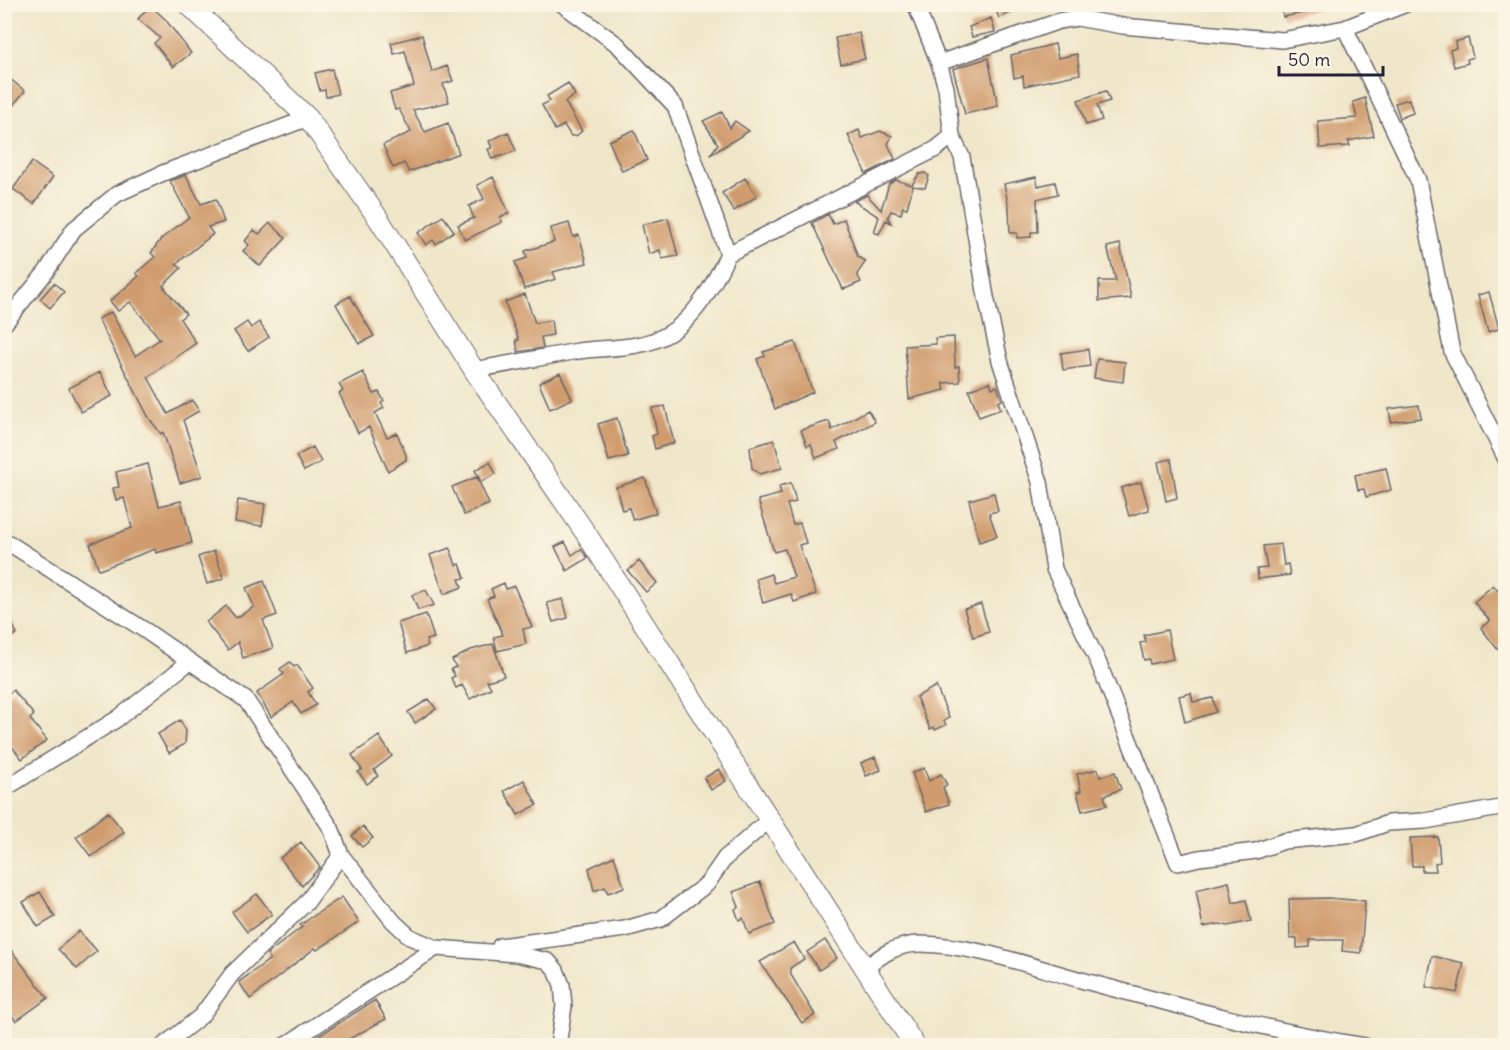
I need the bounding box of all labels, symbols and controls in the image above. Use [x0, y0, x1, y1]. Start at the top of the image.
scale bar [1279, 39, 1382, 77]
text: 50 m [1288, 48, 1330, 71]

